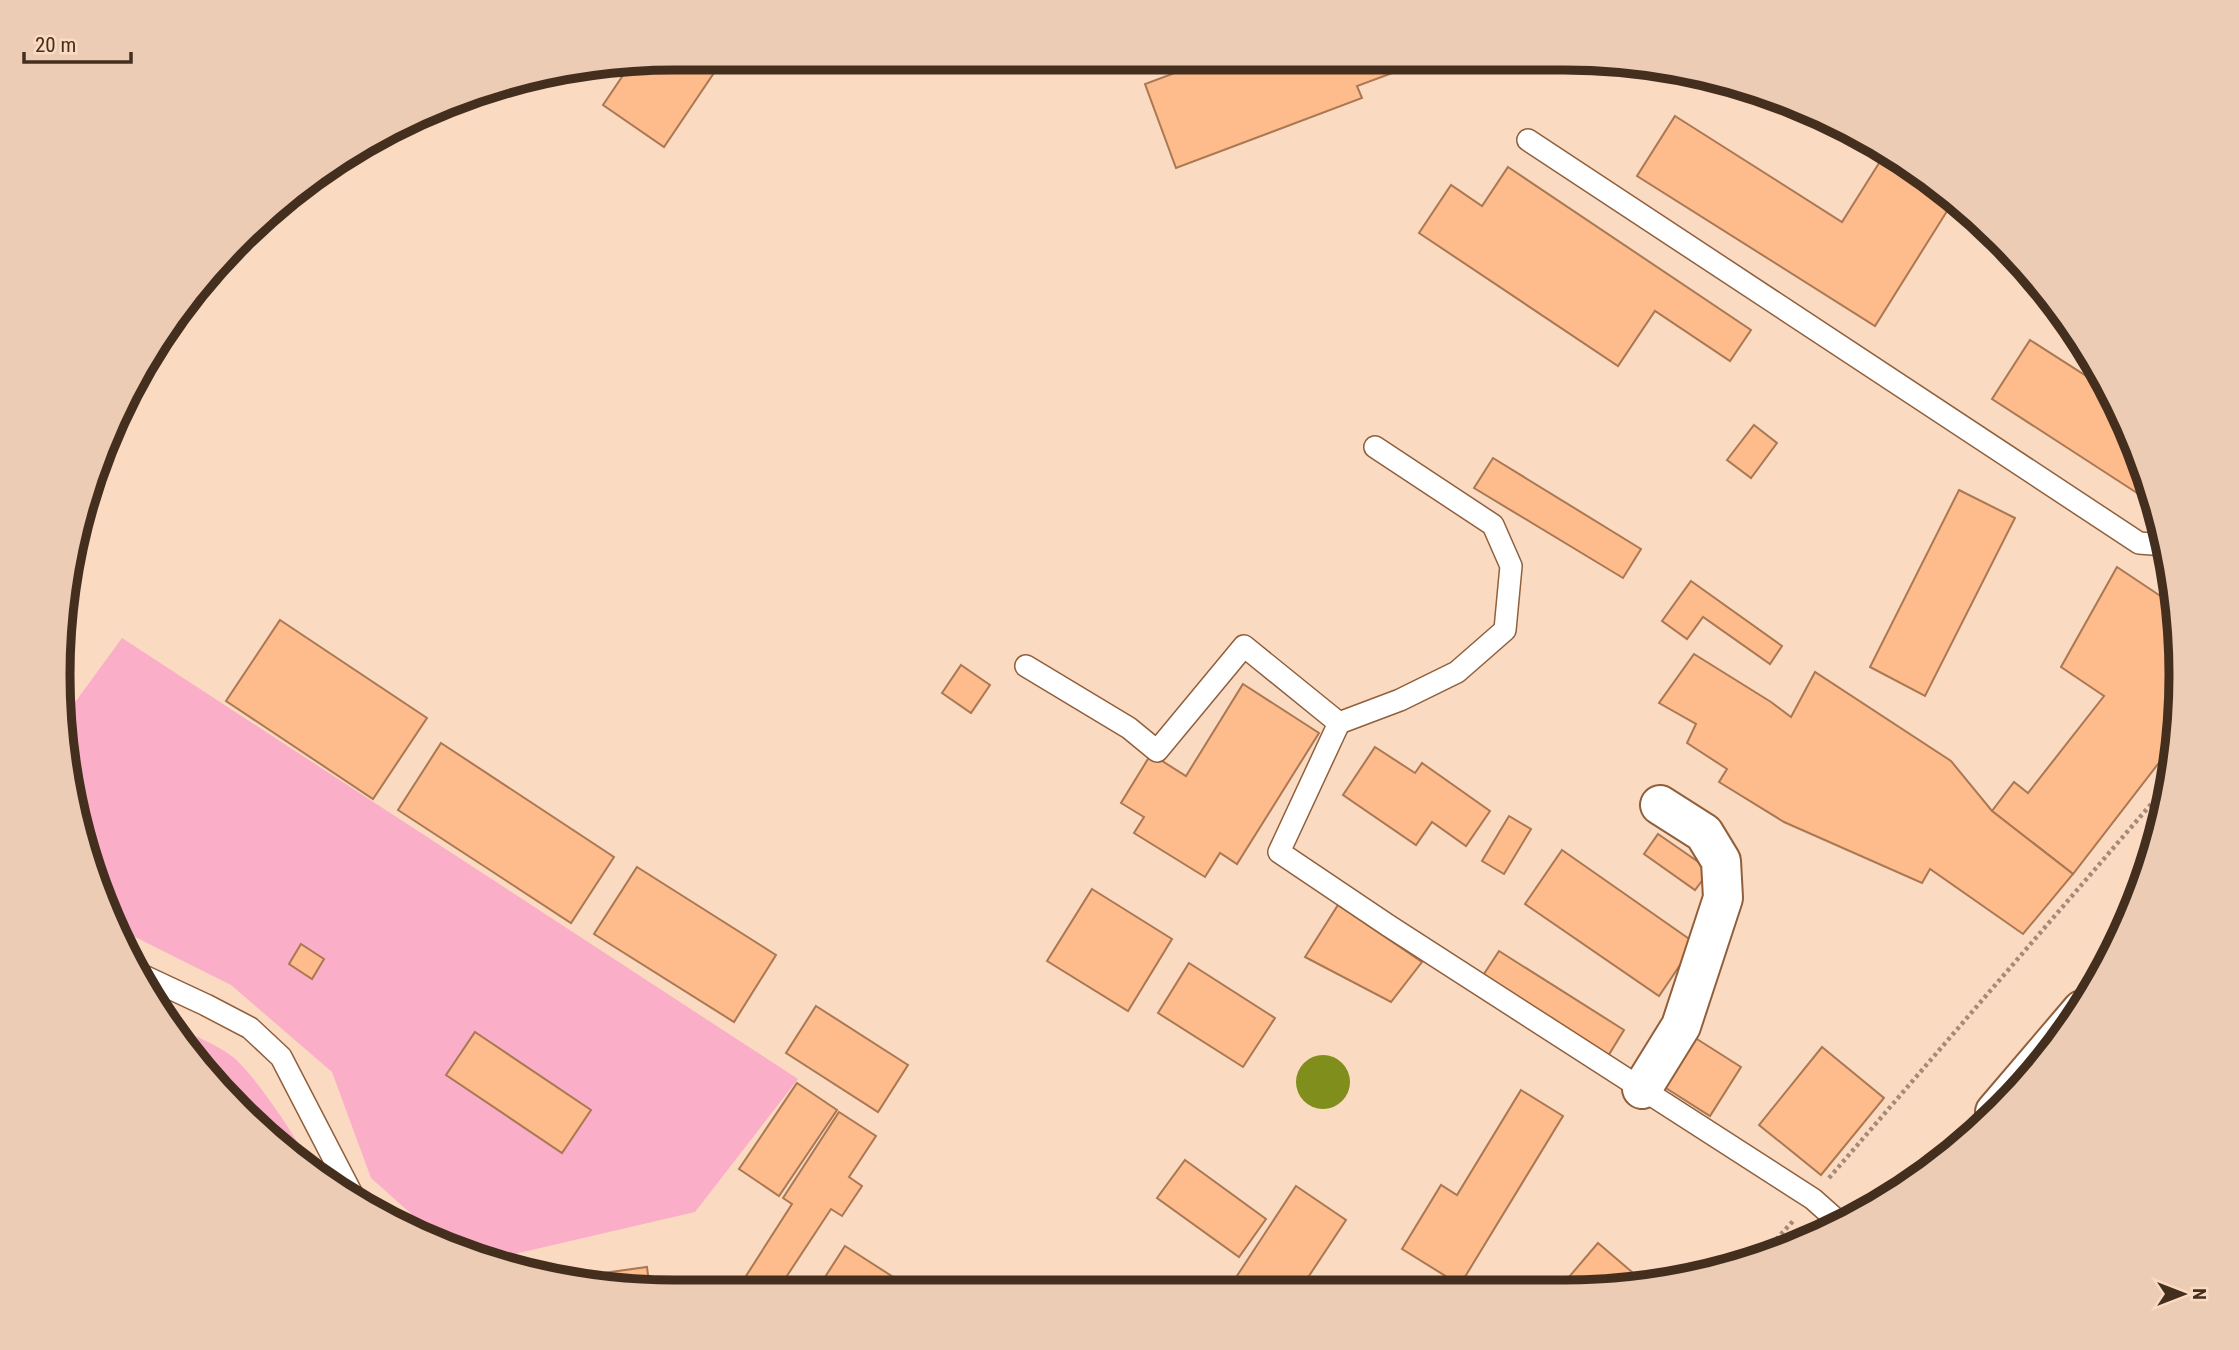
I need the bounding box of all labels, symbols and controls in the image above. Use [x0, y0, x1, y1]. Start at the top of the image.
scale bar [24, 21, 131, 65]
text: 20 m [35, 33, 76, 57]
north arrow [2148, 1259, 2218, 1329]
text: N [2188, 1288, 2211, 1300]

